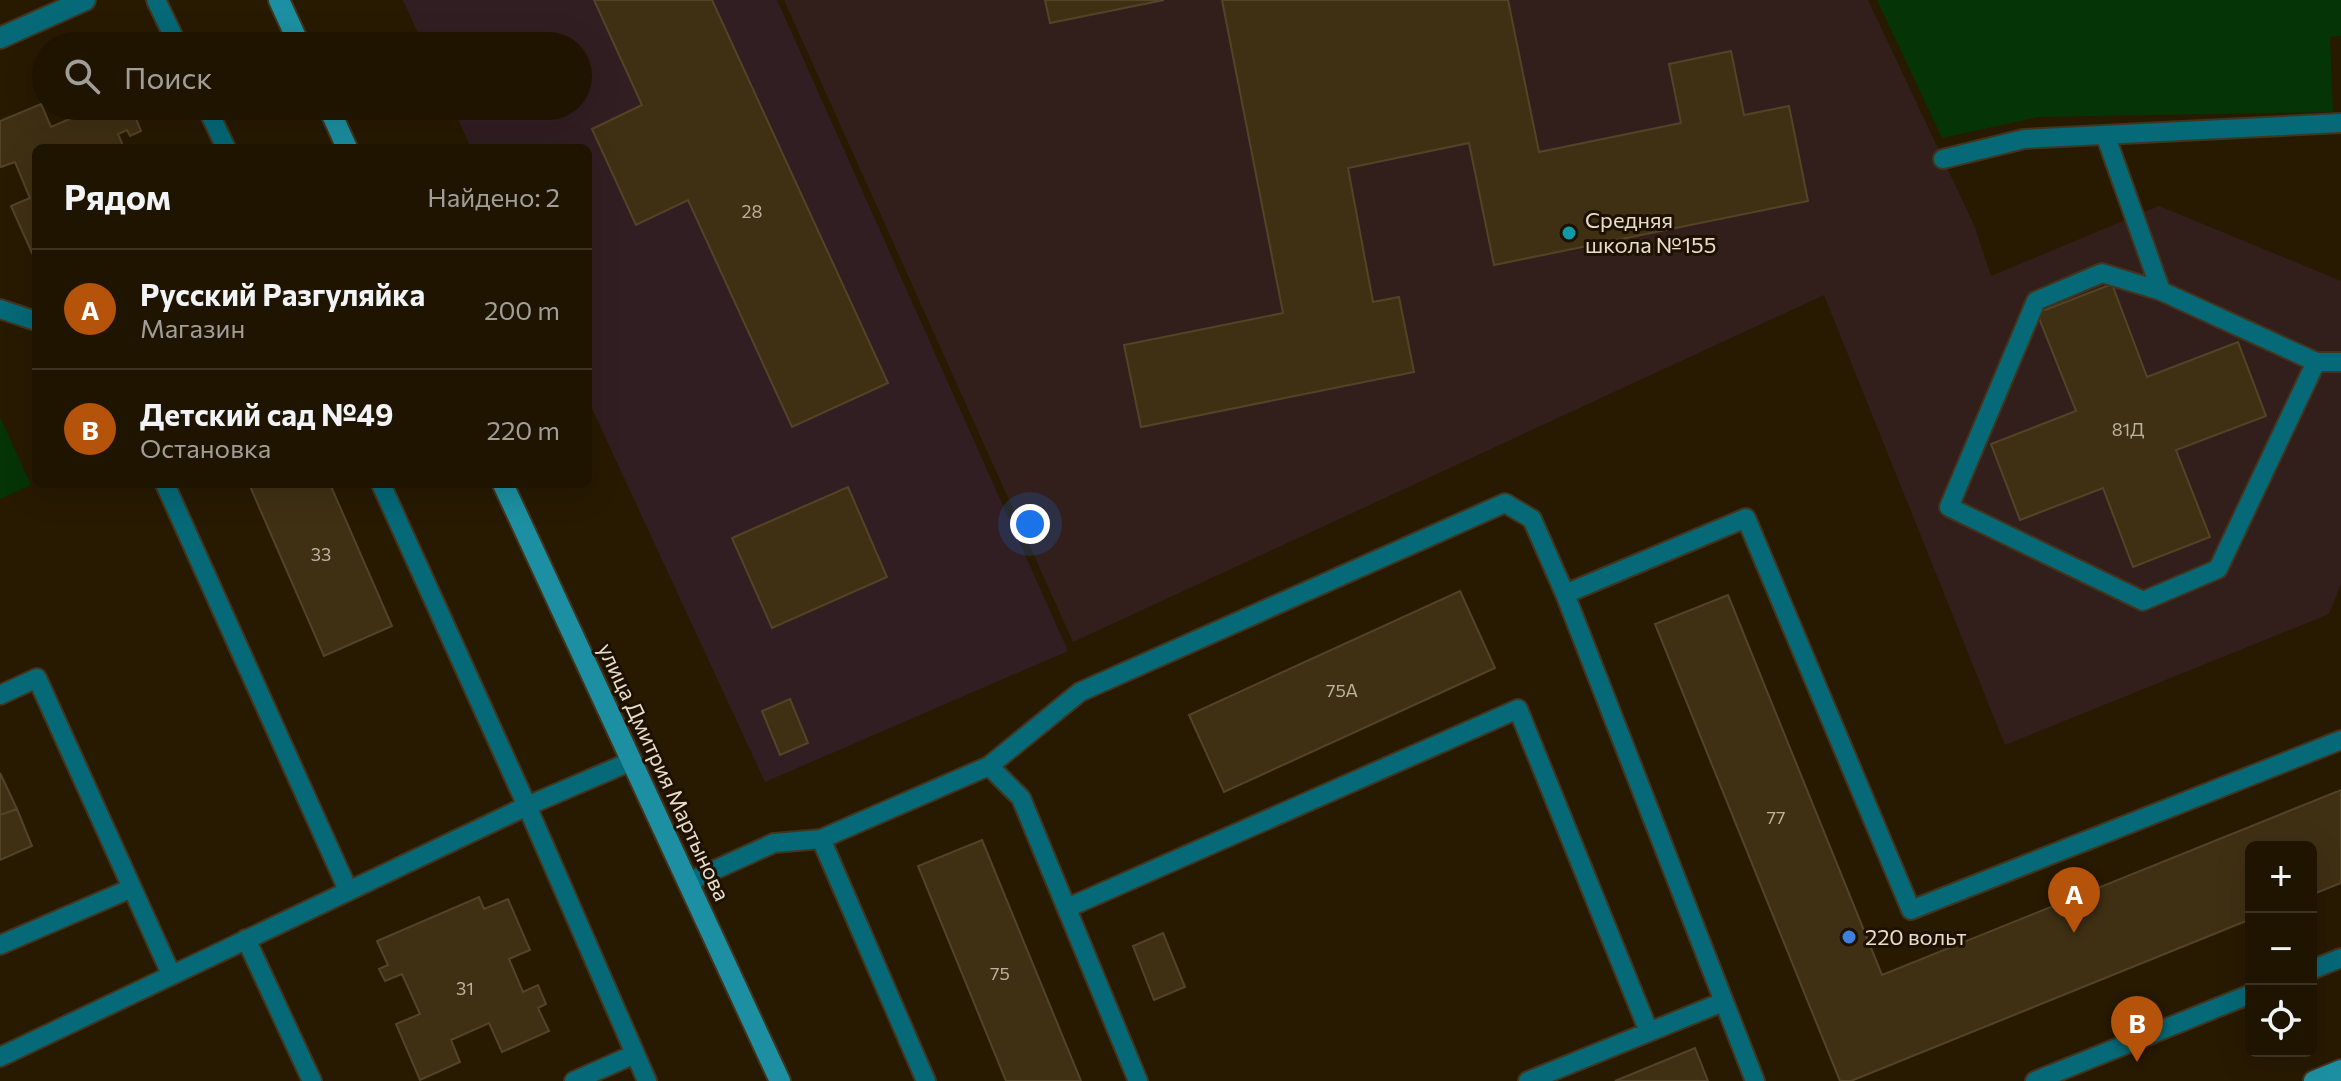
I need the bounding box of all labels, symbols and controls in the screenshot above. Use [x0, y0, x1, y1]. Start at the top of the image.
search box [32, 32, 592, 120]
icon: search [60, 54, 104, 98]
text: Поиск [124, 58, 212, 95]
text: Рядом [64, 175, 171, 217]
text: Найдено: 2 [427, 181, 560, 212]
house number: 28 [742, 200, 763, 222]
place label: Средняя школа №155 [1585, 206, 1716, 258]
marker: Средняя школа №155 [1560, 224, 1578, 242]
text: Русский Разгуляйка [140, 275, 425, 312]
text: A [81, 294, 99, 325]
text: 200 m [484, 294, 560, 325]
text: Магазин [140, 312, 245, 343]
text: Детский сад №49 [140, 395, 393, 432]
text: B [81, 414, 99, 445]
text: 220 m [487, 414, 560, 445]
house number: 81Д [2112, 418, 2144, 440]
text: Остановка [140, 432, 271, 463]
your location [1010, 504, 1050, 544]
house number: 33 [311, 543, 331, 565]
street label: улица Дмитрия Мартынова [593, 639, 736, 905]
house number: 75А [1326, 679, 1358, 701]
house number: 77 [1766, 806, 1786, 828]
map controls [2245, 841, 2317, 1057]
button: + [2245, 841, 2317, 913]
pin: A [2048, 867, 2100, 933]
button: − [2245, 913, 2317, 985]
place label: 220 вольт [1865, 923, 1967, 950]
marker: 220 вольт [1840, 928, 1858, 946]
house number: 75 [990, 962, 1010, 984]
house number: 31 [456, 977, 474, 999]
button: locate [2245, 985, 2317, 1057]
pin: B [2111, 996, 2163, 1062]

